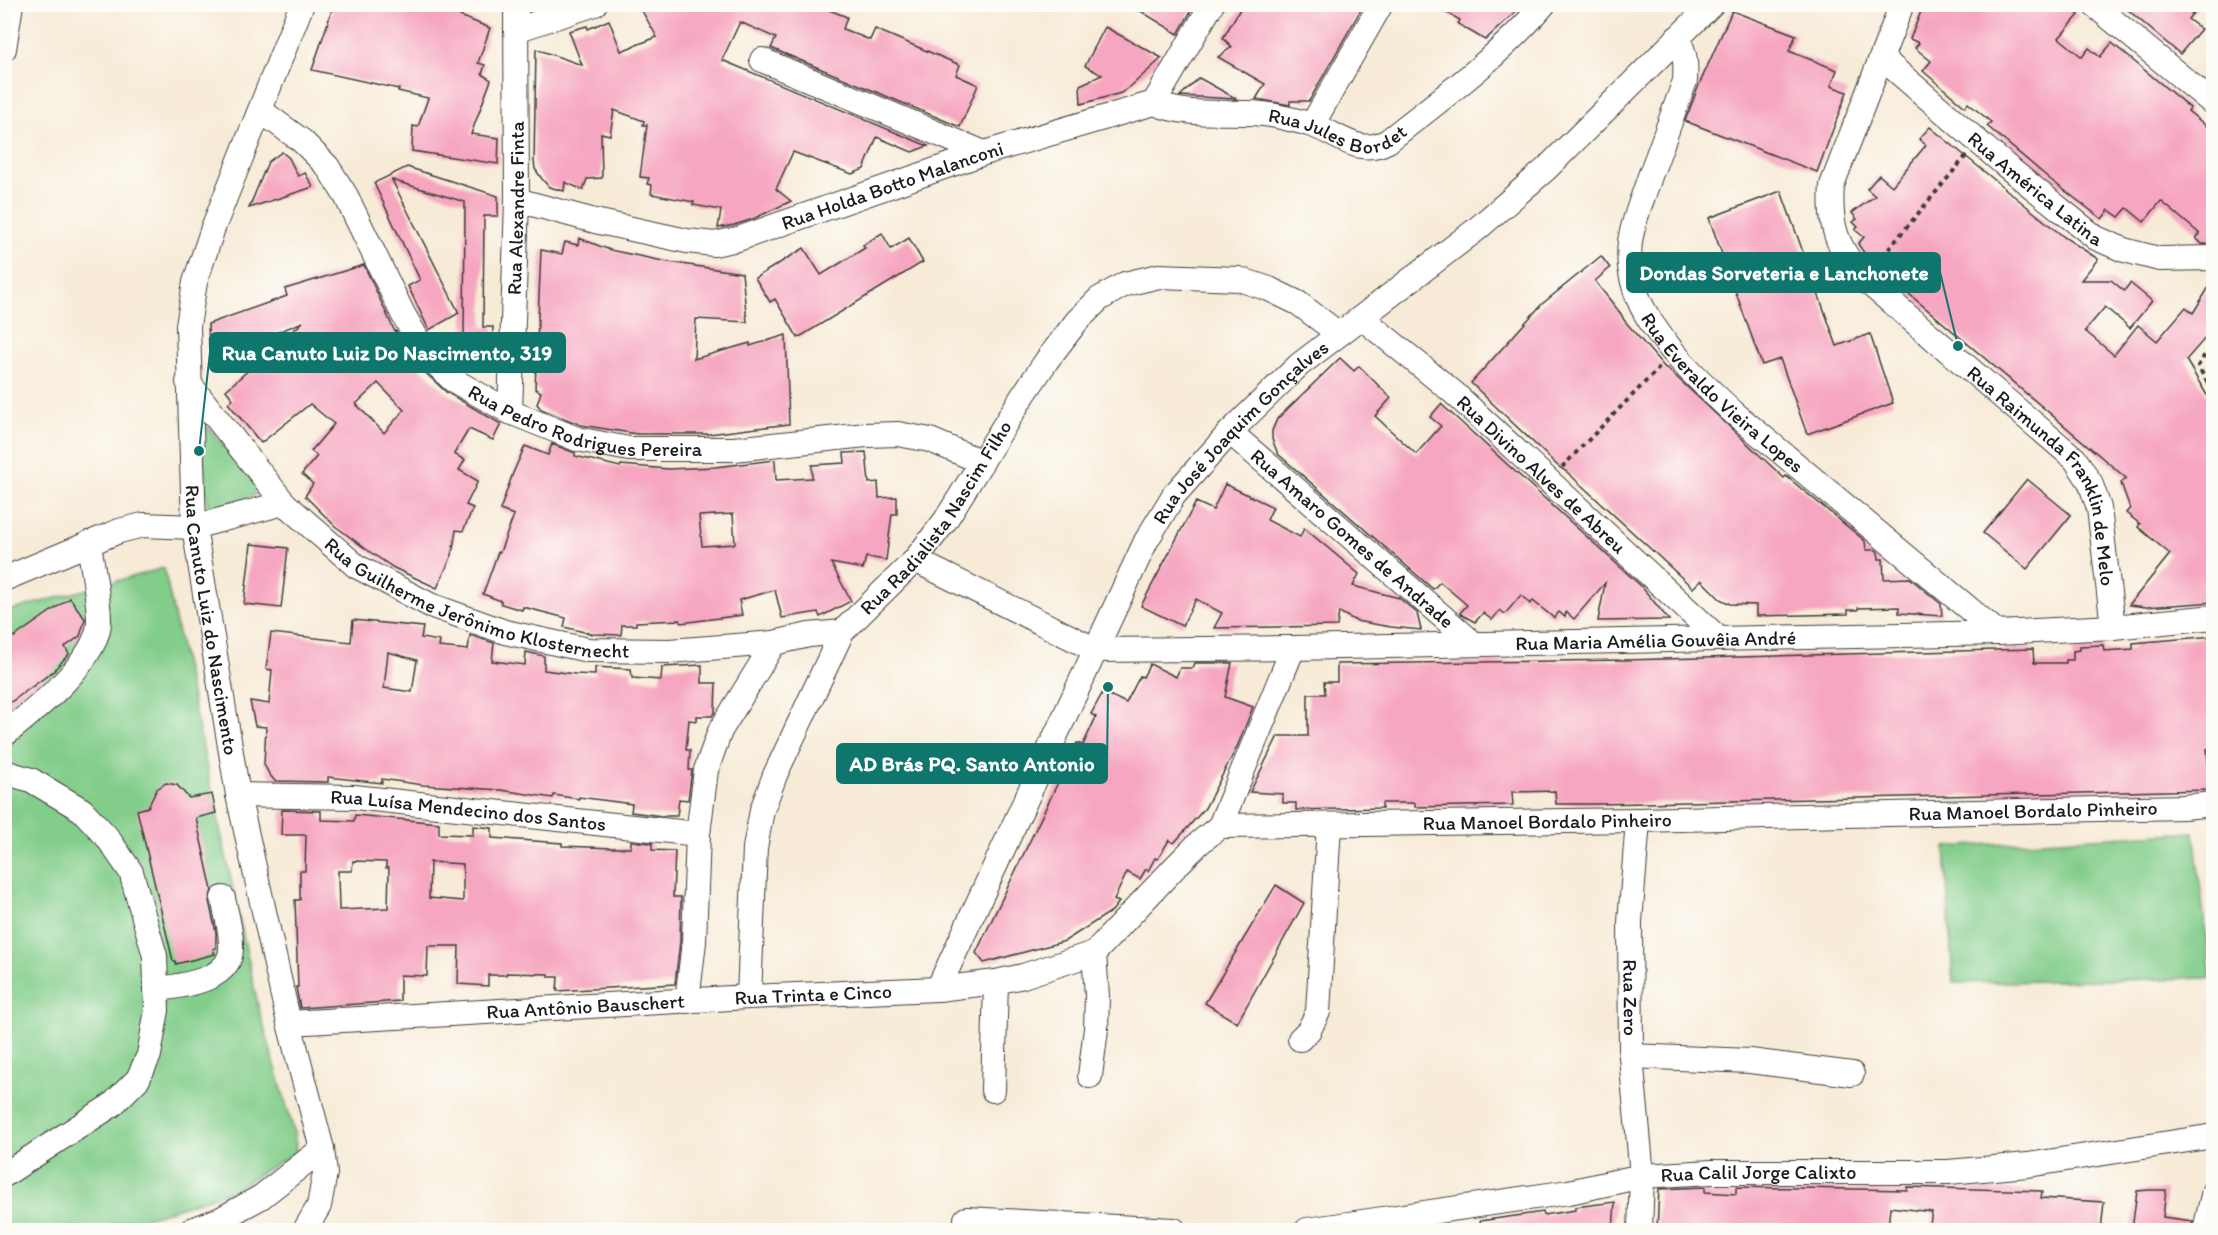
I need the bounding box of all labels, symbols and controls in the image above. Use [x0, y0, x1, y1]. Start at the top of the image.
street label: Rua Jules Bordet [1267, 103, 1412, 159]
street label: Rua Alexandre Finta [502, 120, 529, 296]
street label: Rua América Latina [1963, 126, 2106, 251]
street label: Rua Holda Botto Malanconi [778, 136, 1006, 235]
callout: Dondas Sorveteria e Lanchonete [1627, 253, 1940, 292]
text: Dondas Sorveteria e Lanchonete [1639, 260, 1929, 285]
street label: Rua Everaldo Vieira Lopes [1636, 308, 1809, 478]
callout: Rua Canuto Luiz Do Nascimento, 319 [210, 333, 565, 372]
street label: Rua José Joaquim Gonçalves [1147, 335, 1333, 528]
text: Rua Canuto Luiz Do Nascimento, 319 [222, 340, 552, 365]
street label: Rua Raimunda Franklin de Melo [1962, 360, 2120, 587]
street label: Rua Pedro Rodrigues Pereira [464, 379, 703, 461]
street label: Rua Divino Alves de Abreu [1452, 390, 1631, 558]
street label: Rua Radialista Nascim Filho [855, 416, 1017, 620]
street label: Rua Amaro Gomes de Andrade [1246, 443, 1459, 633]
street label: Rua Canuto Luiz do Nascimento [181, 484, 243, 757]
street label: Rua Guilherme Jerônimo Klosternecht [320, 532, 629, 663]
street label: Rua Maria Amélia Gouvêia André [1515, 625, 1796, 655]
callout: AD Brás PQ. Santo Antonio [837, 744, 1107, 783]
text: AD Brás PQ. Santo Antonio [848, 751, 1095, 776]
street label: Rua Luísa Mendecino dos Santos [330, 785, 608, 836]
street label: Rua Manoel Bordalo Pinheiro [1908, 796, 2158, 826]
street label: Rua Manoel Bordalo Pinheiro [1423, 807, 1672, 835]
street label: Rua Zero [1618, 959, 1643, 1036]
street label: Rua Trinta e Cinco [734, 979, 892, 1010]
street label: Rua Antônio Bauschert [486, 989, 686, 1024]
street label: Rua Calil Jorge Calixto [1660, 1160, 1856, 1187]

